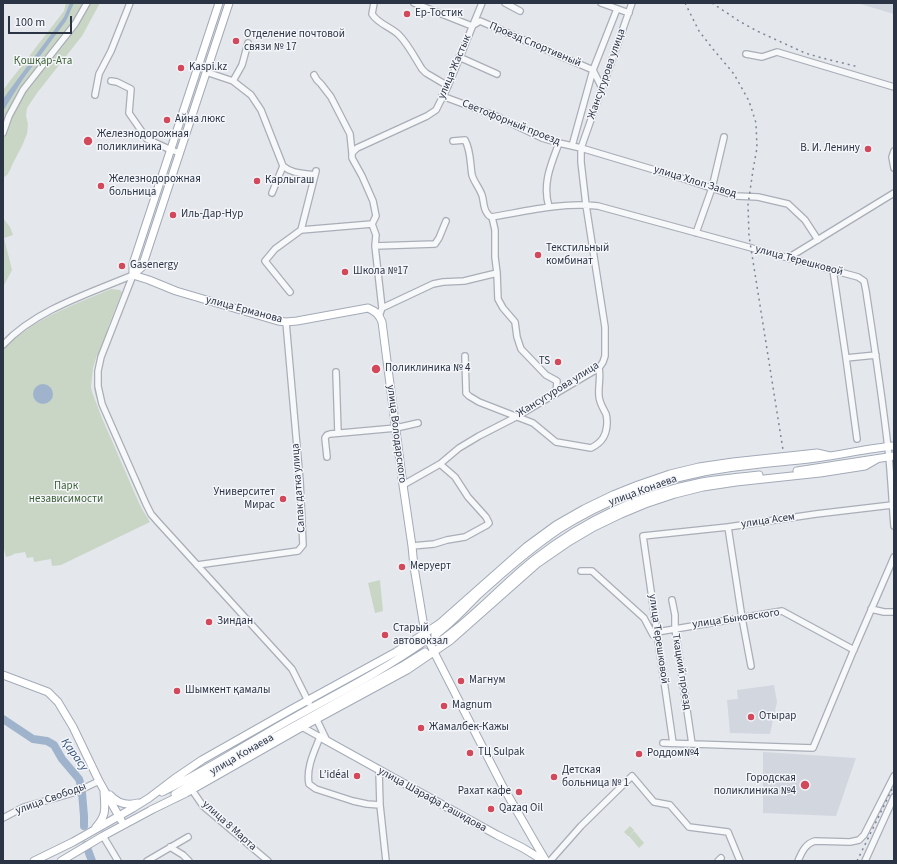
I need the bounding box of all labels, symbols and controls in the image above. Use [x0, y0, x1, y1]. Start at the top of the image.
place label: Ер-Тостик [415, 7, 463, 21]
scale bar [10, 8, 74, 34]
marker: Ер-Тостик [402, 9, 412, 19]
text: 100 m [15, 14, 45, 31]
street label: Проезд Спортивный [487, 20, 583, 70]
street label: Жансугурова улица [585, 27, 629, 121]
place label: Отделение почтовой связи № 17 [244, 28, 345, 54]
street label: улица Жастык [436, 33, 474, 101]
marker: Отделение почтовой связи № 17 [231, 36, 241, 46]
park label: Қошқар-Ата [14, 55, 72, 69]
place label: Kaspi.kz [189, 61, 227, 75]
marker: Kaspi.kz [176, 63, 186, 73]
street label: Светофорный проезд [460, 97, 562, 149]
place label: Айна люкс [175, 113, 225, 127]
marker: Айна люкс [162, 115, 172, 125]
place label: Железнодорожная поликлиника [97, 128, 189, 154]
marker: Железнодорожная поликлиника [82, 135, 94, 147]
place label: В. И. Ленину [800, 142, 860, 156]
marker: В. И. Ленину [863, 144, 873, 154]
street label: улица Хлоп Завод [652, 163, 738, 201]
place label: Железнодорожная больница [109, 173, 201, 199]
place label: Карлыгаш [265, 174, 314, 188]
marker: Карлыгаш [252, 176, 262, 186]
marker: Железнодорожная больница [96, 181, 106, 191]
place label: Иль-Дар-Нур [181, 208, 243, 222]
marker: Иль-Дар-Нур [168, 210, 178, 220]
place label: Текстильный комбинат [546, 242, 609, 268]
street label: улица Терешковой [754, 243, 844, 279]
marker: Текстильный комбинат [533, 250, 543, 260]
place label: Gasenergy [130, 259, 178, 273]
marker: Gasenergy [117, 261, 127, 271]
place label: Школа №17 [353, 265, 408, 279]
marker: Школа №17 [340, 267, 350, 277]
street label: улица Ерманова [204, 293, 284, 327]
place label: TS [539, 355, 550, 369]
marker: TS [553, 357, 563, 367]
street label: Жансугурова улица [514, 359, 602, 421]
place label: Поликлиника № 4 [385, 362, 471, 376]
marker: Поликлиника № 4 [370, 363, 382, 375]
street label: улица Володарского [383, 384, 409, 484]
street label: Сапак датка улица [289, 443, 309, 533]
street label: улица Конаева [607, 473, 679, 509]
park label: Парк независимости [29, 480, 103, 506]
place label: Университет Мирас [214, 486, 275, 512]
marker: Университет Мирас [278, 494, 288, 504]
street label: улица Асем [740, 511, 796, 531]
place label: Меруерт [410, 560, 451, 574]
marker: Меруерт [397, 562, 407, 572]
street label: улица Терешковой [645, 593, 671, 685]
street label: улица Быковского [692, 606, 780, 632]
place label: Зиндан [217, 615, 253, 629]
marker: Зиндан [204, 617, 214, 627]
place label: Старый автовокзал [393, 622, 448, 648]
marker: Старый автовокзал [380, 630, 390, 640]
street label: Ткацкий проезд [668, 633, 694, 711]
place label: Магнум [469, 674, 505, 688]
marker: Магнум [456, 676, 466, 686]
place label: Шымкент қамалы [185, 684, 270, 698]
marker: Шымкент қамалы [172, 686, 182, 696]
place label: Magnum [452, 699, 492, 713]
marker: Magnum [439, 701, 449, 711]
place label: Отырар [759, 710, 796, 724]
marker: Отырар [746, 712, 756, 722]
place label: Жамалбек-Кажы [429, 721, 509, 735]
marker: Жамалбек-Кажы [416, 723, 426, 733]
street label: улица Конаева [208, 731, 276, 779]
water label: Қарасу [57, 736, 91, 774]
place label: ТЦ Sulpak [478, 746, 525, 760]
place label: Роддом№4 [647, 747, 699, 761]
marker: ТЦ Sulpak [465, 748, 475, 758]
marker: Роддом№4 [634, 749, 644, 759]
place label: Детская больница № 1 [562, 764, 629, 790]
street label: улица Шарафа Рашидова [375, 765, 489, 835]
place label: L’idéal [319, 769, 349, 783]
marker: L’idéal [352, 771, 362, 781]
marker: Детская больница № 1 [549, 772, 559, 782]
place label: Городская поликлиника №4 [714, 772, 796, 798]
marker: Городская поликлиника №4 [799, 779, 811, 791]
street label: улица Свободы [14, 780, 88, 818]
place label: Рахат кафе [458, 785, 511, 799]
marker: Рахат кафе [514, 787, 524, 797]
street label: улица 8 Марта [199, 798, 259, 854]
place label: Qazaq Oil [499, 802, 543, 816]
marker: Qazaq Oil [486, 804, 496, 814]

